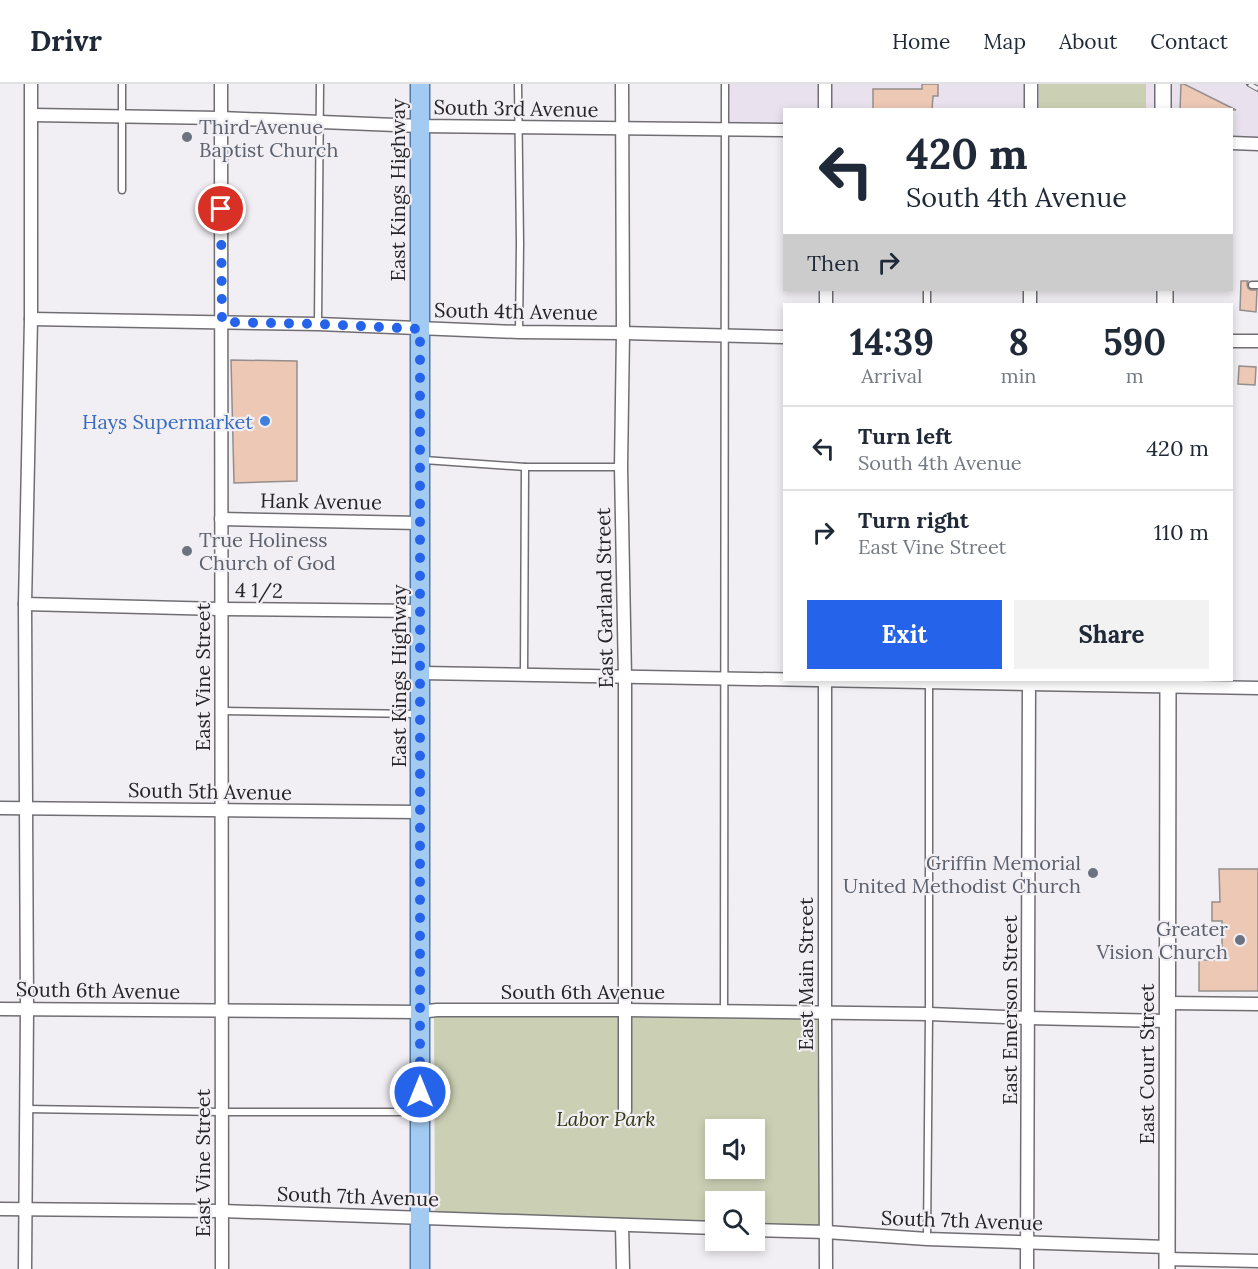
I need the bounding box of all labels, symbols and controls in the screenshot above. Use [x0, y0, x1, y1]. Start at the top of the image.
text: Drivr [30, 23, 102, 59]
text: Home [892, 28, 950, 55]
text: Map [983, 28, 1026, 55]
text: About [1059, 28, 1117, 55]
text: Contact [1150, 28, 1228, 55]
street label: South 3rd Avenue [433, 94, 599, 122]
street label: East Kings Highway [385, 98, 410, 282]
place label: Third Avenue Baptist Church [199, 114, 338, 162]
text: 420 m [906, 127, 1028, 181]
marker: Third Avenue Baptist Church [180, 130, 194, 144]
icon: left [807, 132, 885, 210]
text: South 4th Avenue [906, 180, 1127, 214]
pin [195, 183, 246, 234]
icon: arrive [204, 192, 237, 225]
icon: right [872, 246, 905, 279]
text: Then [807, 249, 860, 277]
street label: South 4th Avenue [434, 297, 598, 325]
text: 14:39 [850, 319, 934, 365]
text: 8 [1008, 319, 1029, 365]
text: 590 [1103, 319, 1166, 365]
text: Arrival [861, 363, 922, 388]
text: min [1001, 363, 1036, 388]
text: m [1126, 363, 1144, 388]
place label: Hays Supermarket [82, 409, 253, 434]
marker: Hays Supermarket [258, 414, 272, 428]
text: Turn left [858, 422, 952, 450]
icon: left [807, 432, 840, 465]
text: 420 m [1146, 434, 1209, 462]
text: South 4th Avenue [858, 450, 1022, 475]
street label: Hank Avenue [260, 487, 382, 515]
text: Turn right [858, 506, 969, 534]
street label: East Garland Street [590, 507, 618, 689]
icon: right [807, 516, 840, 549]
text: 110 m [1154, 518, 1209, 546]
place label: True Holiness Church of God [199, 527, 336, 575]
text: East Vine Street [858, 534, 1006, 559]
marker: True Holiness Church of God [180, 544, 194, 558]
street label: 4 1/2 [235, 577, 283, 604]
street label: East Kings Highway [386, 584, 411, 768]
button: Exit [807, 600, 1002, 669]
button: Share [1014, 600, 1209, 669]
street label: East Vine Street [190, 603, 215, 751]
street label: South 5th Avenue [128, 777, 292, 805]
place label: Griffin Memorial United Methodist Church [843, 850, 1081, 898]
marker: Griffin Memorial United Methodist Church [1086, 866, 1100, 880]
street label: East Main Street [793, 897, 818, 1051]
street label: East Emerson Street [997, 915, 1022, 1105]
place label: Greater Vision Church [1096, 916, 1228, 964]
marker: Greater Vision Church [1233, 933, 1247, 947]
street label: South 6th Avenue [16, 976, 181, 1004]
street label: South 6th Avenue [501, 979, 665, 1004]
street label: East Court Street [1134, 983, 1159, 1145]
position arrow [388, 1060, 452, 1124]
street label: East Vine Street [190, 1089, 215, 1237]
park label: Labor Park [556, 1106, 656, 1131]
map controls [705, 1119, 765, 1251]
button: sound [705, 1119, 765, 1179]
street label: South 7th Avenue [277, 1181, 440, 1211]
button: search [705, 1191, 765, 1251]
street label: South 7th Avenue [881, 1205, 1044, 1235]

